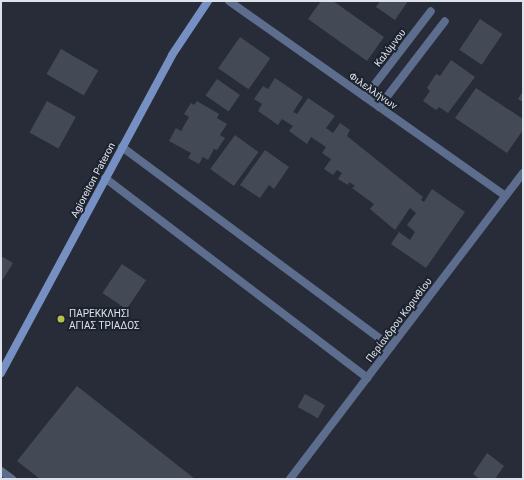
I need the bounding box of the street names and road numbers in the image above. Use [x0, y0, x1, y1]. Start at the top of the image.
street label: Καλύμνου [372, 27, 408, 69]
street label: Φιλελλήνων [347, 70, 399, 112]
street label: Agioreiton Pateron [68, 141, 118, 219]
street label: Περίανδρου Κορινθίου [363, 276, 435, 364]

